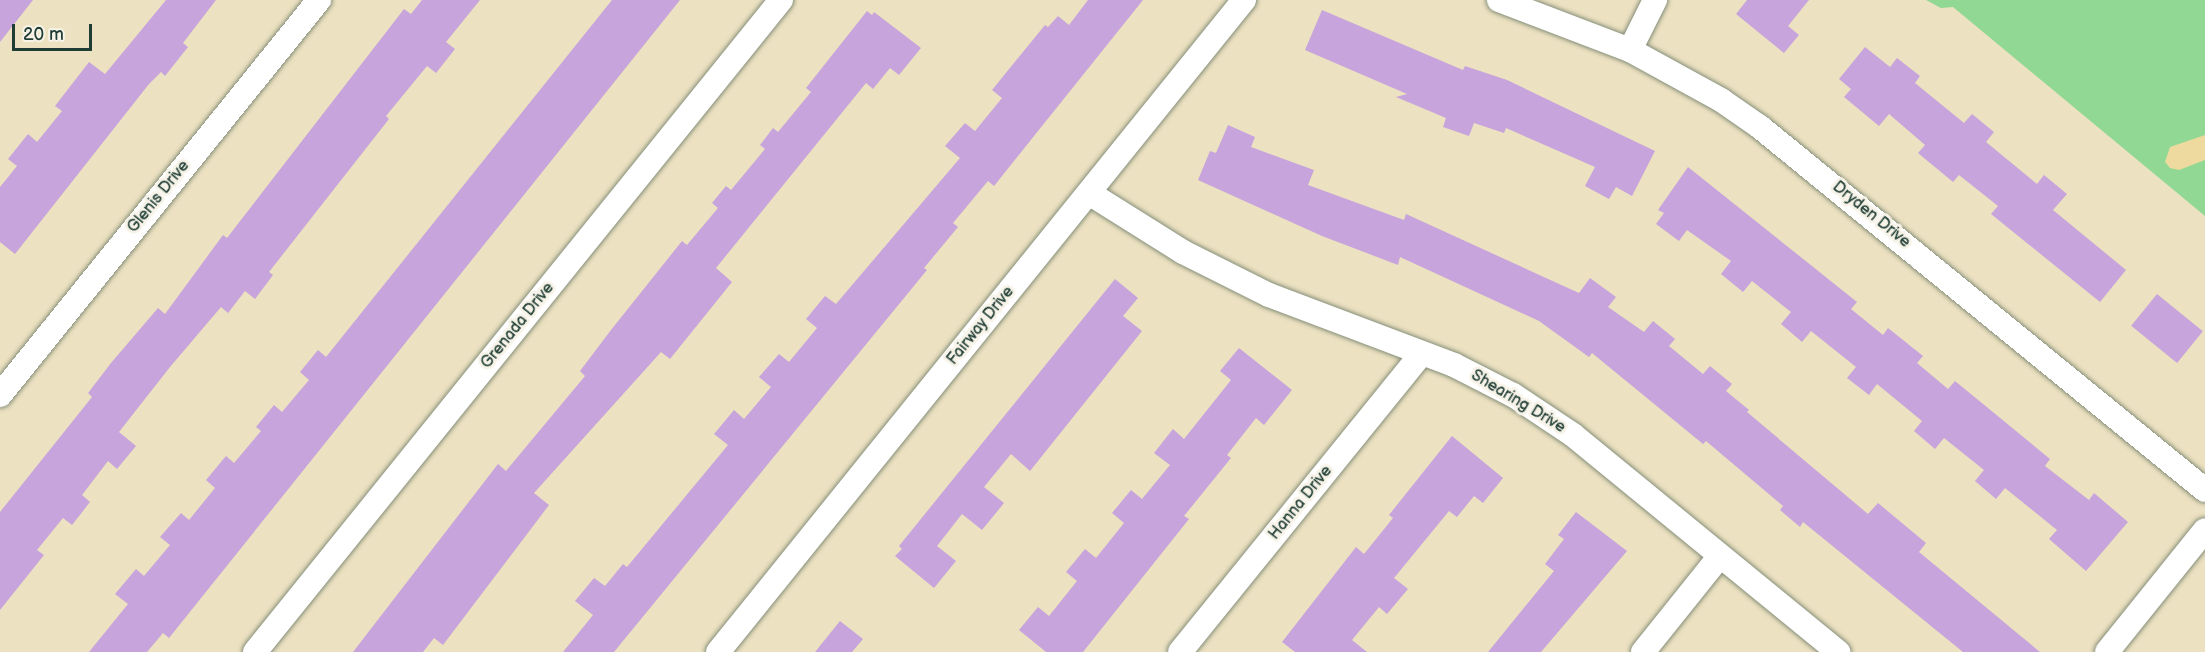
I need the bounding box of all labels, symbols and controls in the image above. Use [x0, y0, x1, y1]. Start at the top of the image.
scale bar [15, 12, 94, 50]
text: 20 m [23, 24, 64, 45]
street label: Glenis Drive [124, 157, 194, 237]
street label: Dryden Drive [1828, 178, 1914, 252]
street label: Grenada Drive [477, 279, 559, 373]
street label: Fairway Drive [943, 282, 1019, 370]
street label: Shearing Drive [1467, 366, 1569, 438]
street label: Hanna Drive [1265, 462, 1337, 544]

